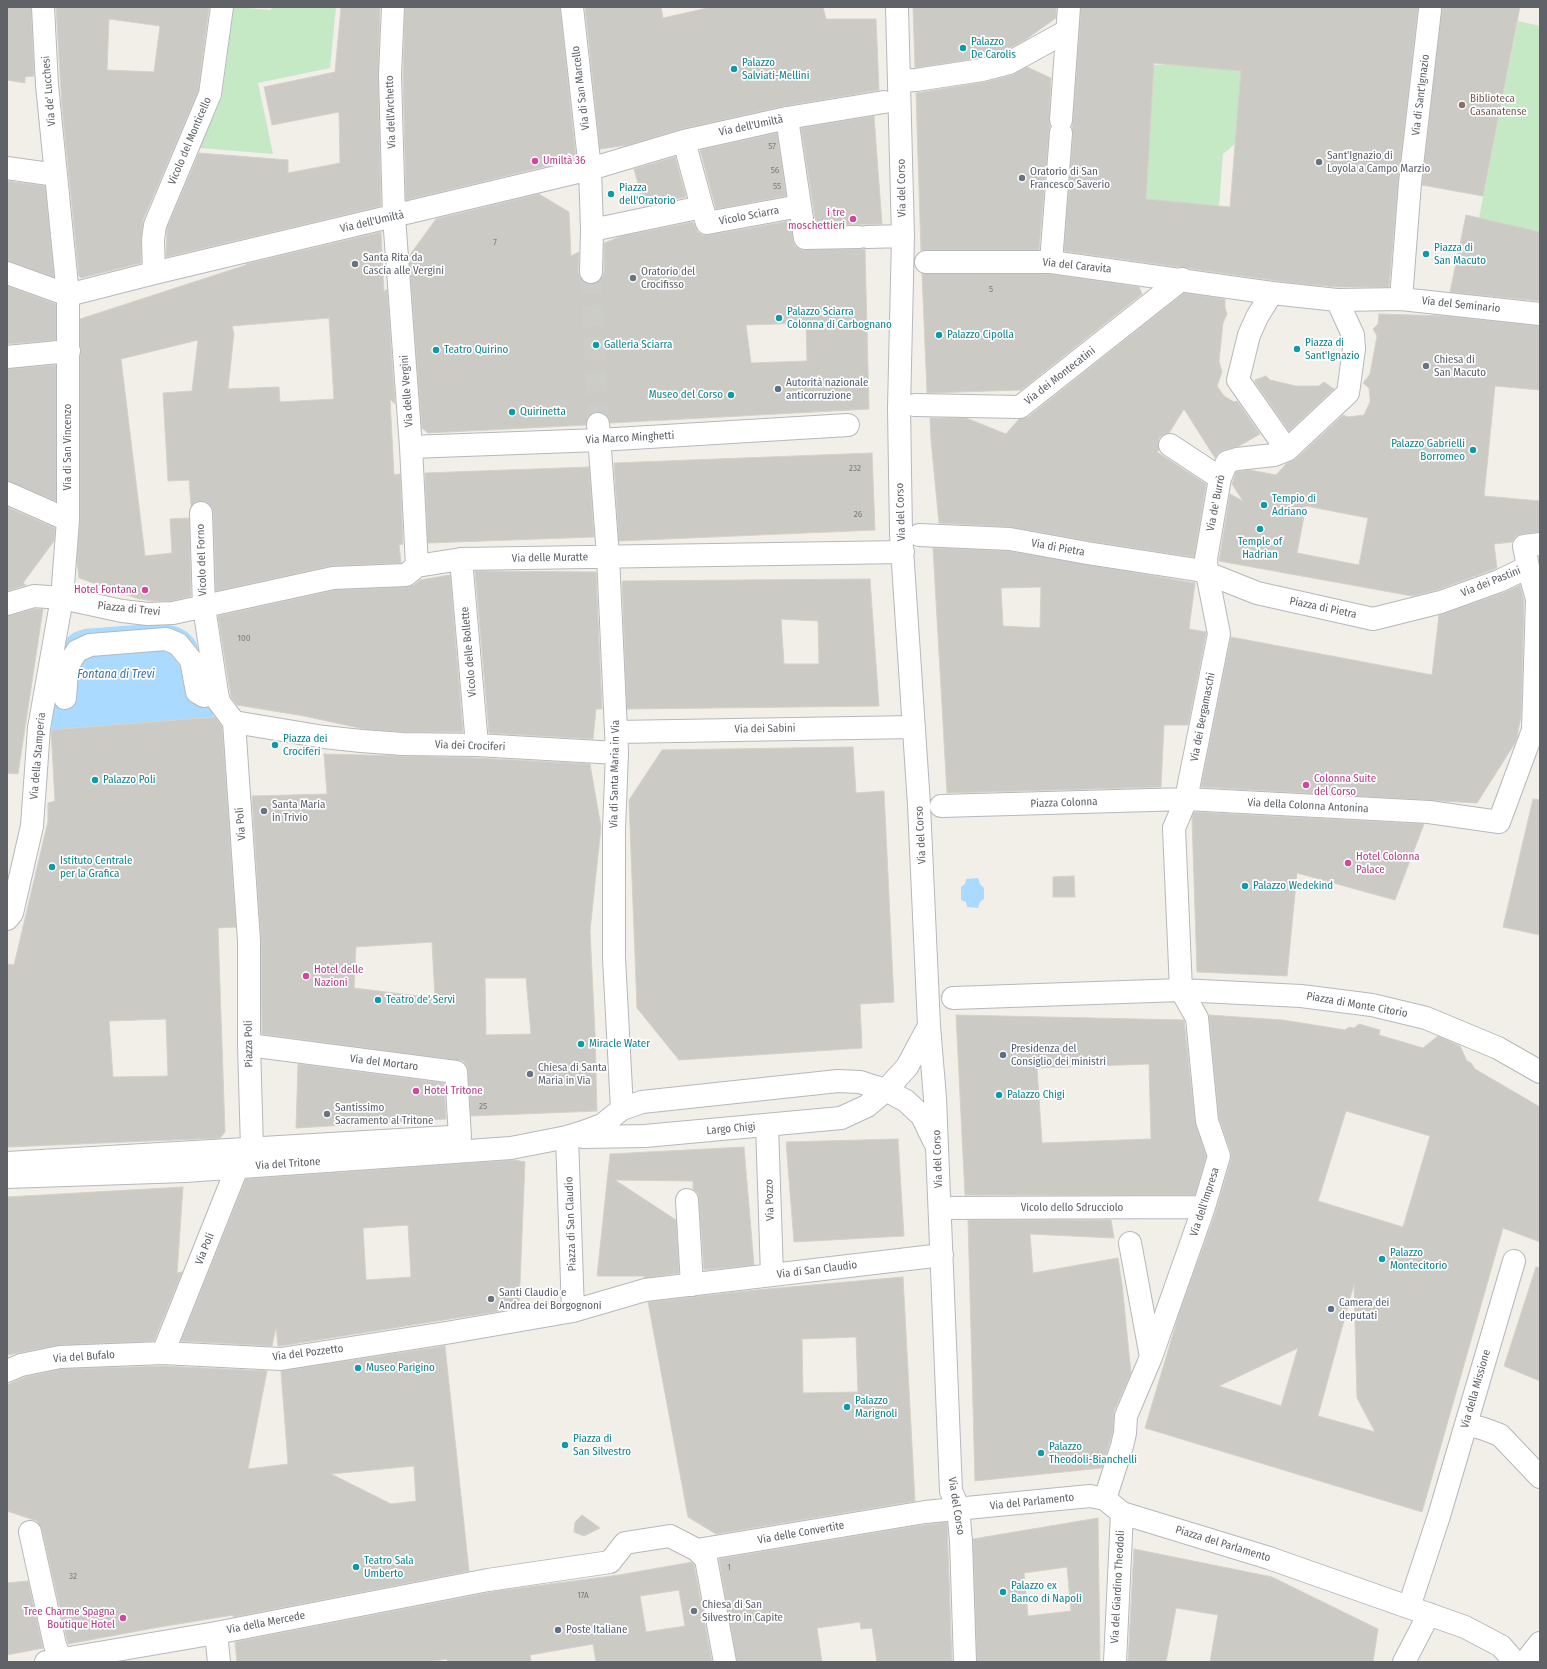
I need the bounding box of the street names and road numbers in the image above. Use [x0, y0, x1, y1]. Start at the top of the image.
street label: Via di San Marcello [569, 45, 593, 131]
street label: Via di Sant'Ignazio [1409, 53, 1433, 137]
street label: Via de' Lucchesi [39, 55, 59, 127]
street label: Via dell'Archetto [383, 75, 399, 149]
street label: Vicolo del Monticello [166, 95, 214, 187]
street label: Via dell'Umiltà [718, 113, 784, 139]
street label: Via del Corso [895, 159, 909, 217]
street label: Vicolo Sciarra [718, 204, 780, 228]
street label: Via dell'Umiltà [339, 208, 405, 236]
street label: Via del Caravita [1042, 256, 1112, 276]
street label: Via del Seminario [1421, 294, 1501, 316]
street label: Via dei Montecatini [1022, 344, 1098, 408]
street label: Via delle Vergini [398, 354, 416, 428]
street label: Via di San Vincenzo [61, 404, 75, 490]
street label: Via Marco Minghetti [585, 429, 675, 447]
street label: Via de' Burrò [1204, 474, 1228, 532]
street label: Via del Corso [893, 483, 909, 541]
street label: Vicolo del Forno [194, 524, 210, 596]
street label: Via di Pietra [1030, 537, 1086, 559]
street label: Via delle Muratte [512, 551, 588, 565]
street label: Via dei Pastini [1459, 564, 1523, 600]
street label: Piazza di Pietra [1288, 594, 1358, 622]
street label: Piazza di Trevi [97, 599, 161, 619]
street label: Vicolo delle Bollette [458, 606, 480, 698]
street label: Via dei Bergamaschi [1188, 671, 1218, 763]
street label: Via della Stamperia [28, 712, 48, 800]
street label: Via di Santa Maria in Via [607, 720, 623, 828]
street label: Via dei Sabini [734, 722, 796, 736]
street label: Via dei Crociferi [435, 738, 505, 754]
street label: Piazza Colonna [1030, 795, 1098, 811]
street label: Via della Colonna Antonina [1247, 796, 1369, 816]
street label: Via del Corso [913, 805, 929, 865]
street label: Via Poli [233, 807, 249, 841]
street label: Piazza di Monte Citorio [1305, 990, 1409, 1020]
street label: Piazza Poli [242, 1020, 256, 1068]
street label: Via del Mortaro [349, 1052, 419, 1074]
street label: Largo Chigi [706, 1120, 756, 1138]
street label: Via del Corso [930, 1130, 946, 1188]
street label: Via del Tritone [255, 1155, 321, 1173]
street label: Via dell'Impresa [1188, 1166, 1222, 1238]
street label: Piazza di San Claudio [563, 1176, 579, 1272]
street label: Via Pozzo [763, 1179, 777, 1221]
street label: Vicolo dello Sdrucciolo [1021, 1201, 1123, 1215]
street label: Via Poli [193, 1231, 217, 1267]
street label: Via di San Claudio [776, 1259, 858, 1281]
street label: Via del Pozzetto [272, 1342, 344, 1364]
street label: Via del Bufalo [53, 1348, 115, 1366]
street label: Via della Missione [1458, 1348, 1494, 1430]
street label: Via del Corso [945, 1476, 967, 1536]
street label: Via del Parlamento [989, 1491, 1075, 1513]
street label: Via delle Convertite [757, 1519, 845, 1547]
street label: Piazza del Parlamento [1174, 1523, 1272, 1565]
street label: Via del Giardino Theodoli [1108, 1530, 1128, 1644]
street label: Via della Mercede [226, 1609, 306, 1637]

